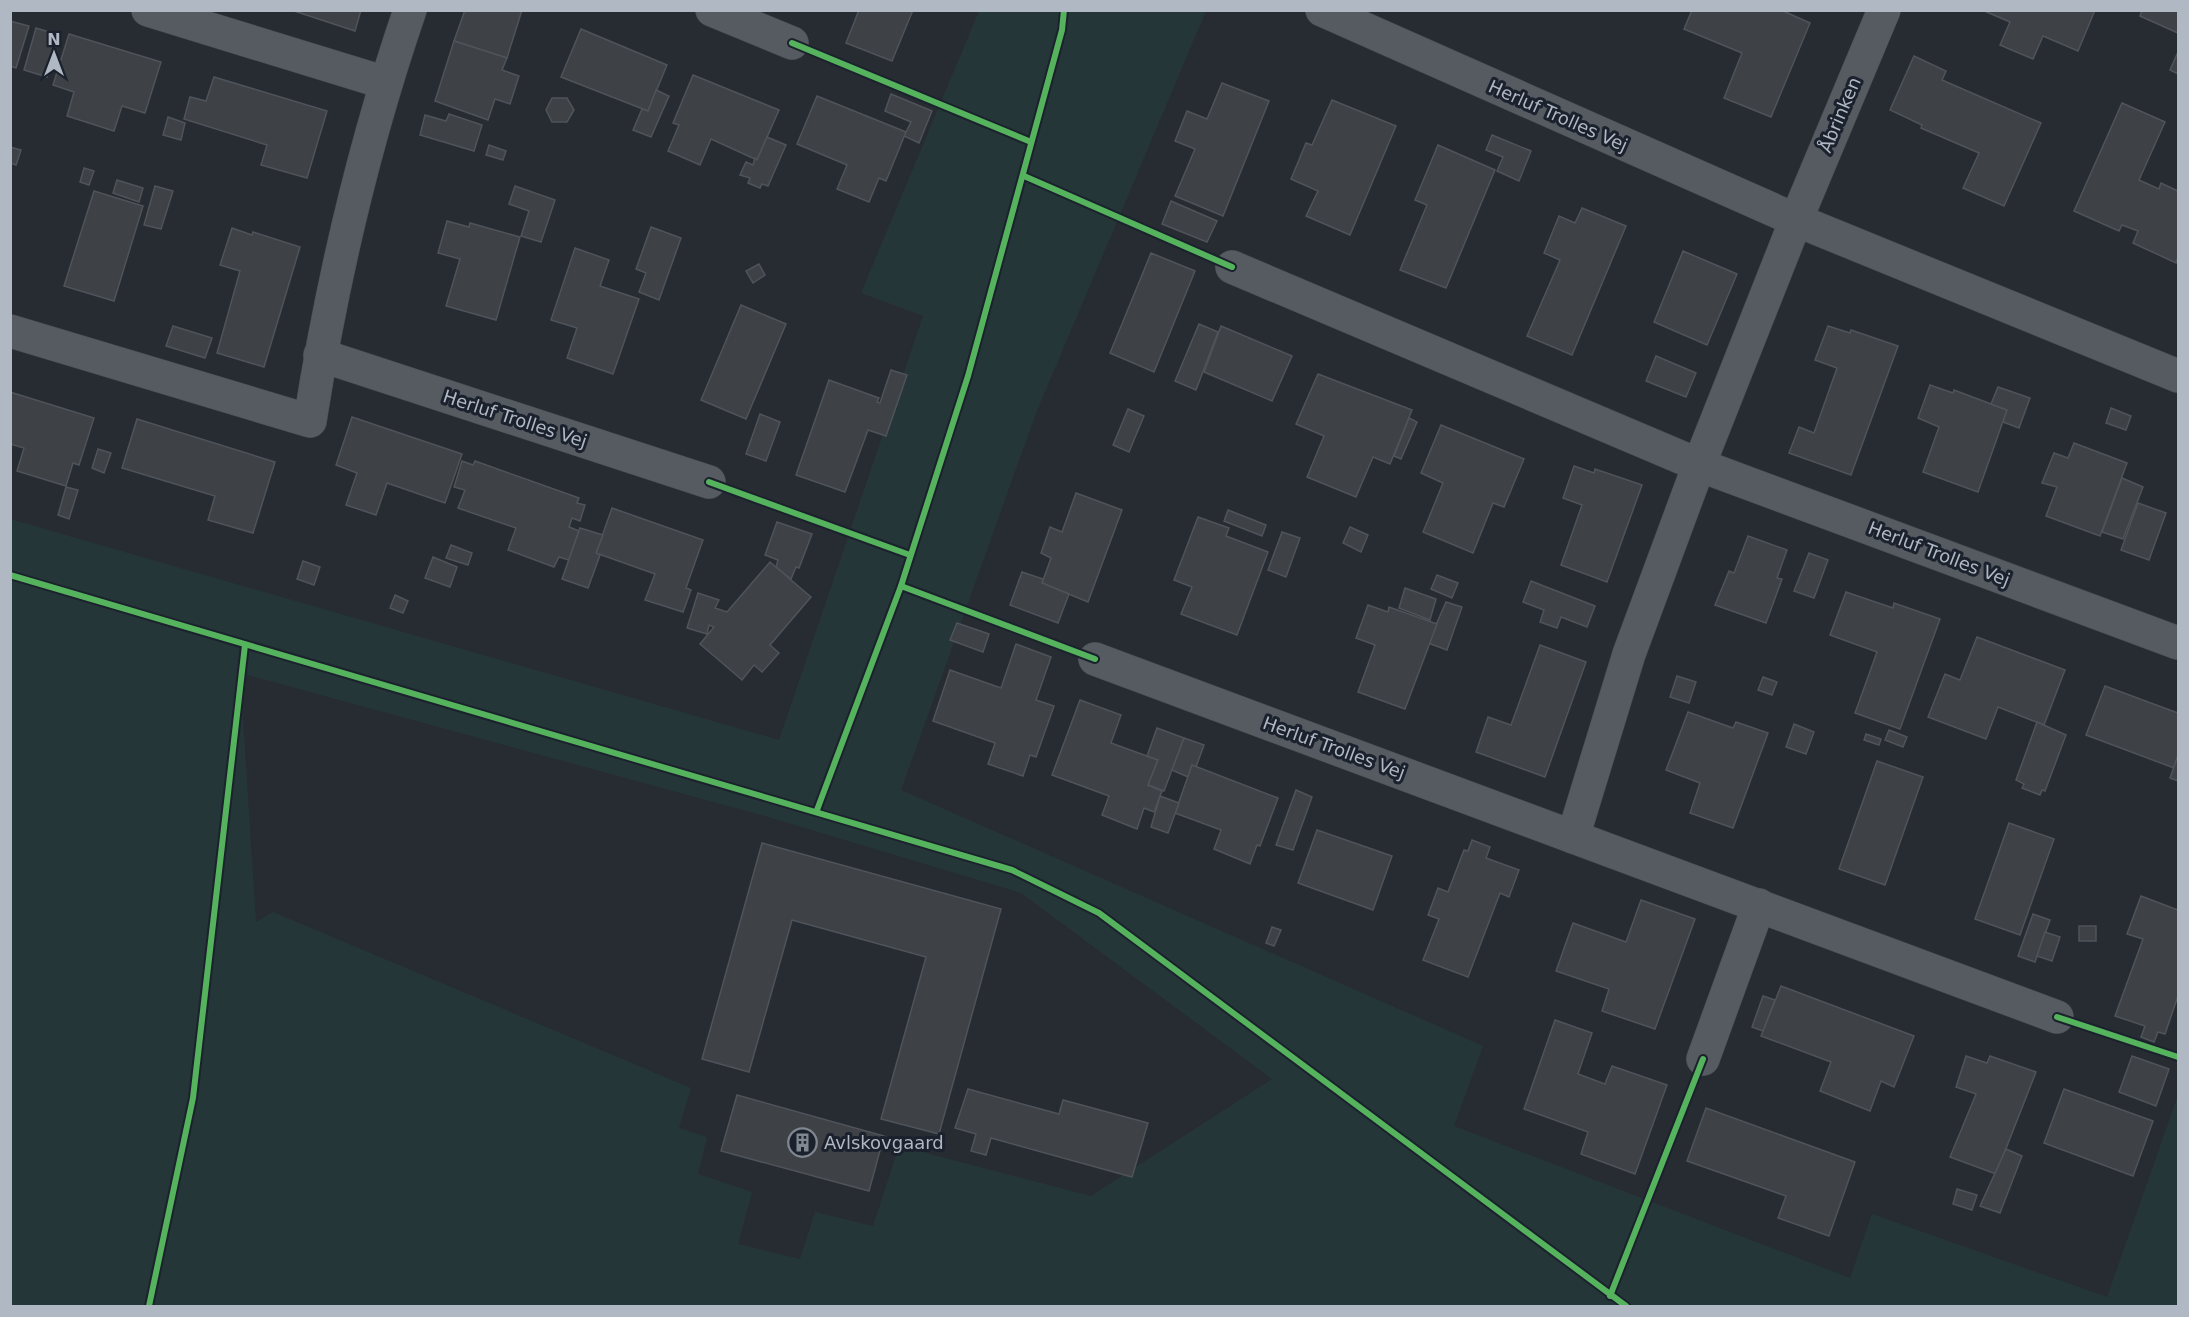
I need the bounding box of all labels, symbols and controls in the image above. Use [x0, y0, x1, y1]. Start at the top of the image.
north arrow [24, 24, 84, 84]
text: N [47, 30, 61, 49]
street label: Åbrinken [1814, 74, 1865, 156]
street label: Herluf Trolles Vej [1485, 75, 1631, 156]
street label: Herluf Trolles Vej [441, 385, 590, 452]
street label: Herluf Trolles Vej [1865, 517, 2013, 590]
street label: Herluf Trolles Vej [1260, 712, 1408, 783]
building icon: Avlskovgaard [787, 1127, 819, 1159]
place label: Avlskovgaard [824, 1132, 944, 1153]

